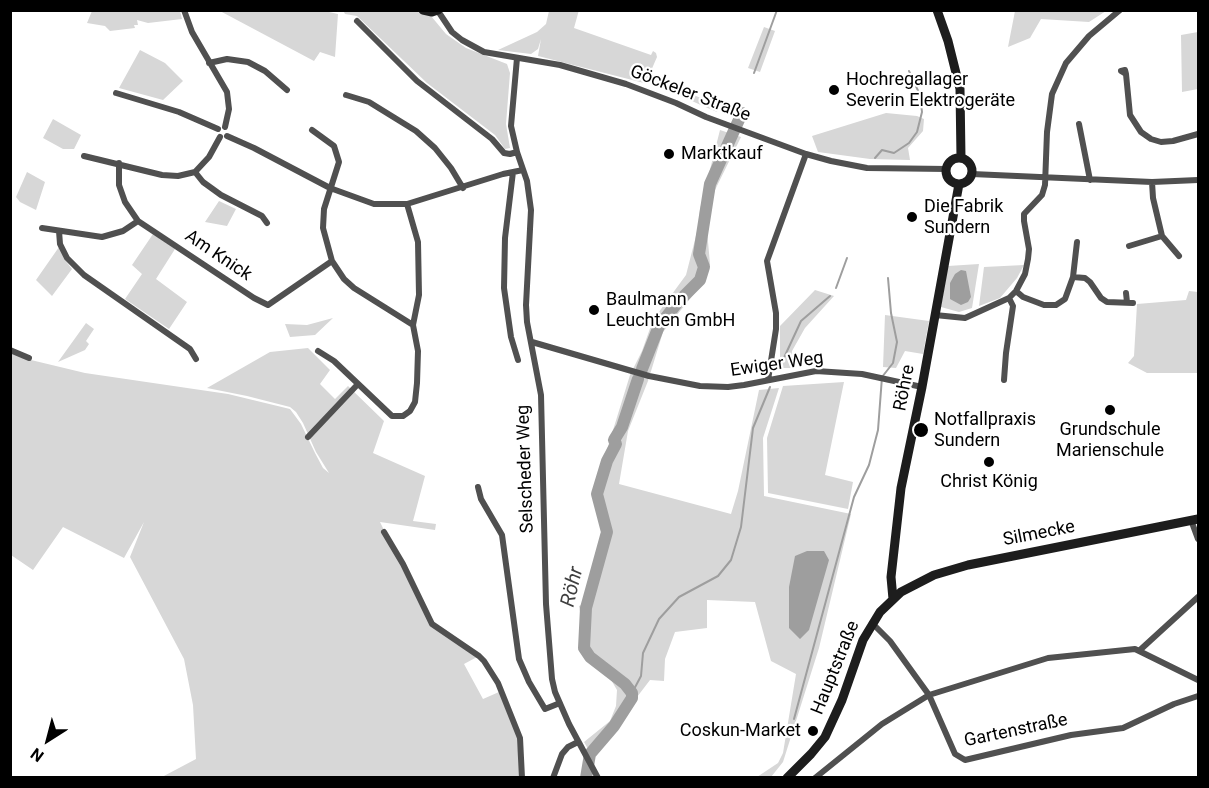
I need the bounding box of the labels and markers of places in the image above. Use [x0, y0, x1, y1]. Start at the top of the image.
place label: Hochregallager Severin Elektrogeräte [846, 69, 1015, 112]
marker: Hochregallager Severin Elektrogeräte [827, 83, 841, 97]
place label: Marktkauf [681, 143, 763, 165]
marker: Marktkauf [662, 147, 676, 161]
place label: Die Fabrik Sundern [924, 196, 1003, 238]
marker: Die Fabrik Sundern [905, 210, 919, 224]
place label: Baulmann Leuchten GmbH [606, 289, 735, 332]
marker: Baulmann Leuchten GmbH [587, 303, 601, 317]
marker: Grundschule Marienschule [1103, 403, 1117, 417]
place label: Notfallpraxis Sundern [934, 409, 1036, 452]
place label: Grundschule Marienschule [1056, 419, 1164, 462]
marker: Notfallpraxis Sundern [912, 421, 930, 439]
marker: Christ König [982, 455, 996, 469]
place label: Christ König [940, 471, 1038, 493]
place label: Coskun-Market [680, 720, 801, 742]
marker: Coskun-Market [806, 724, 820, 738]

